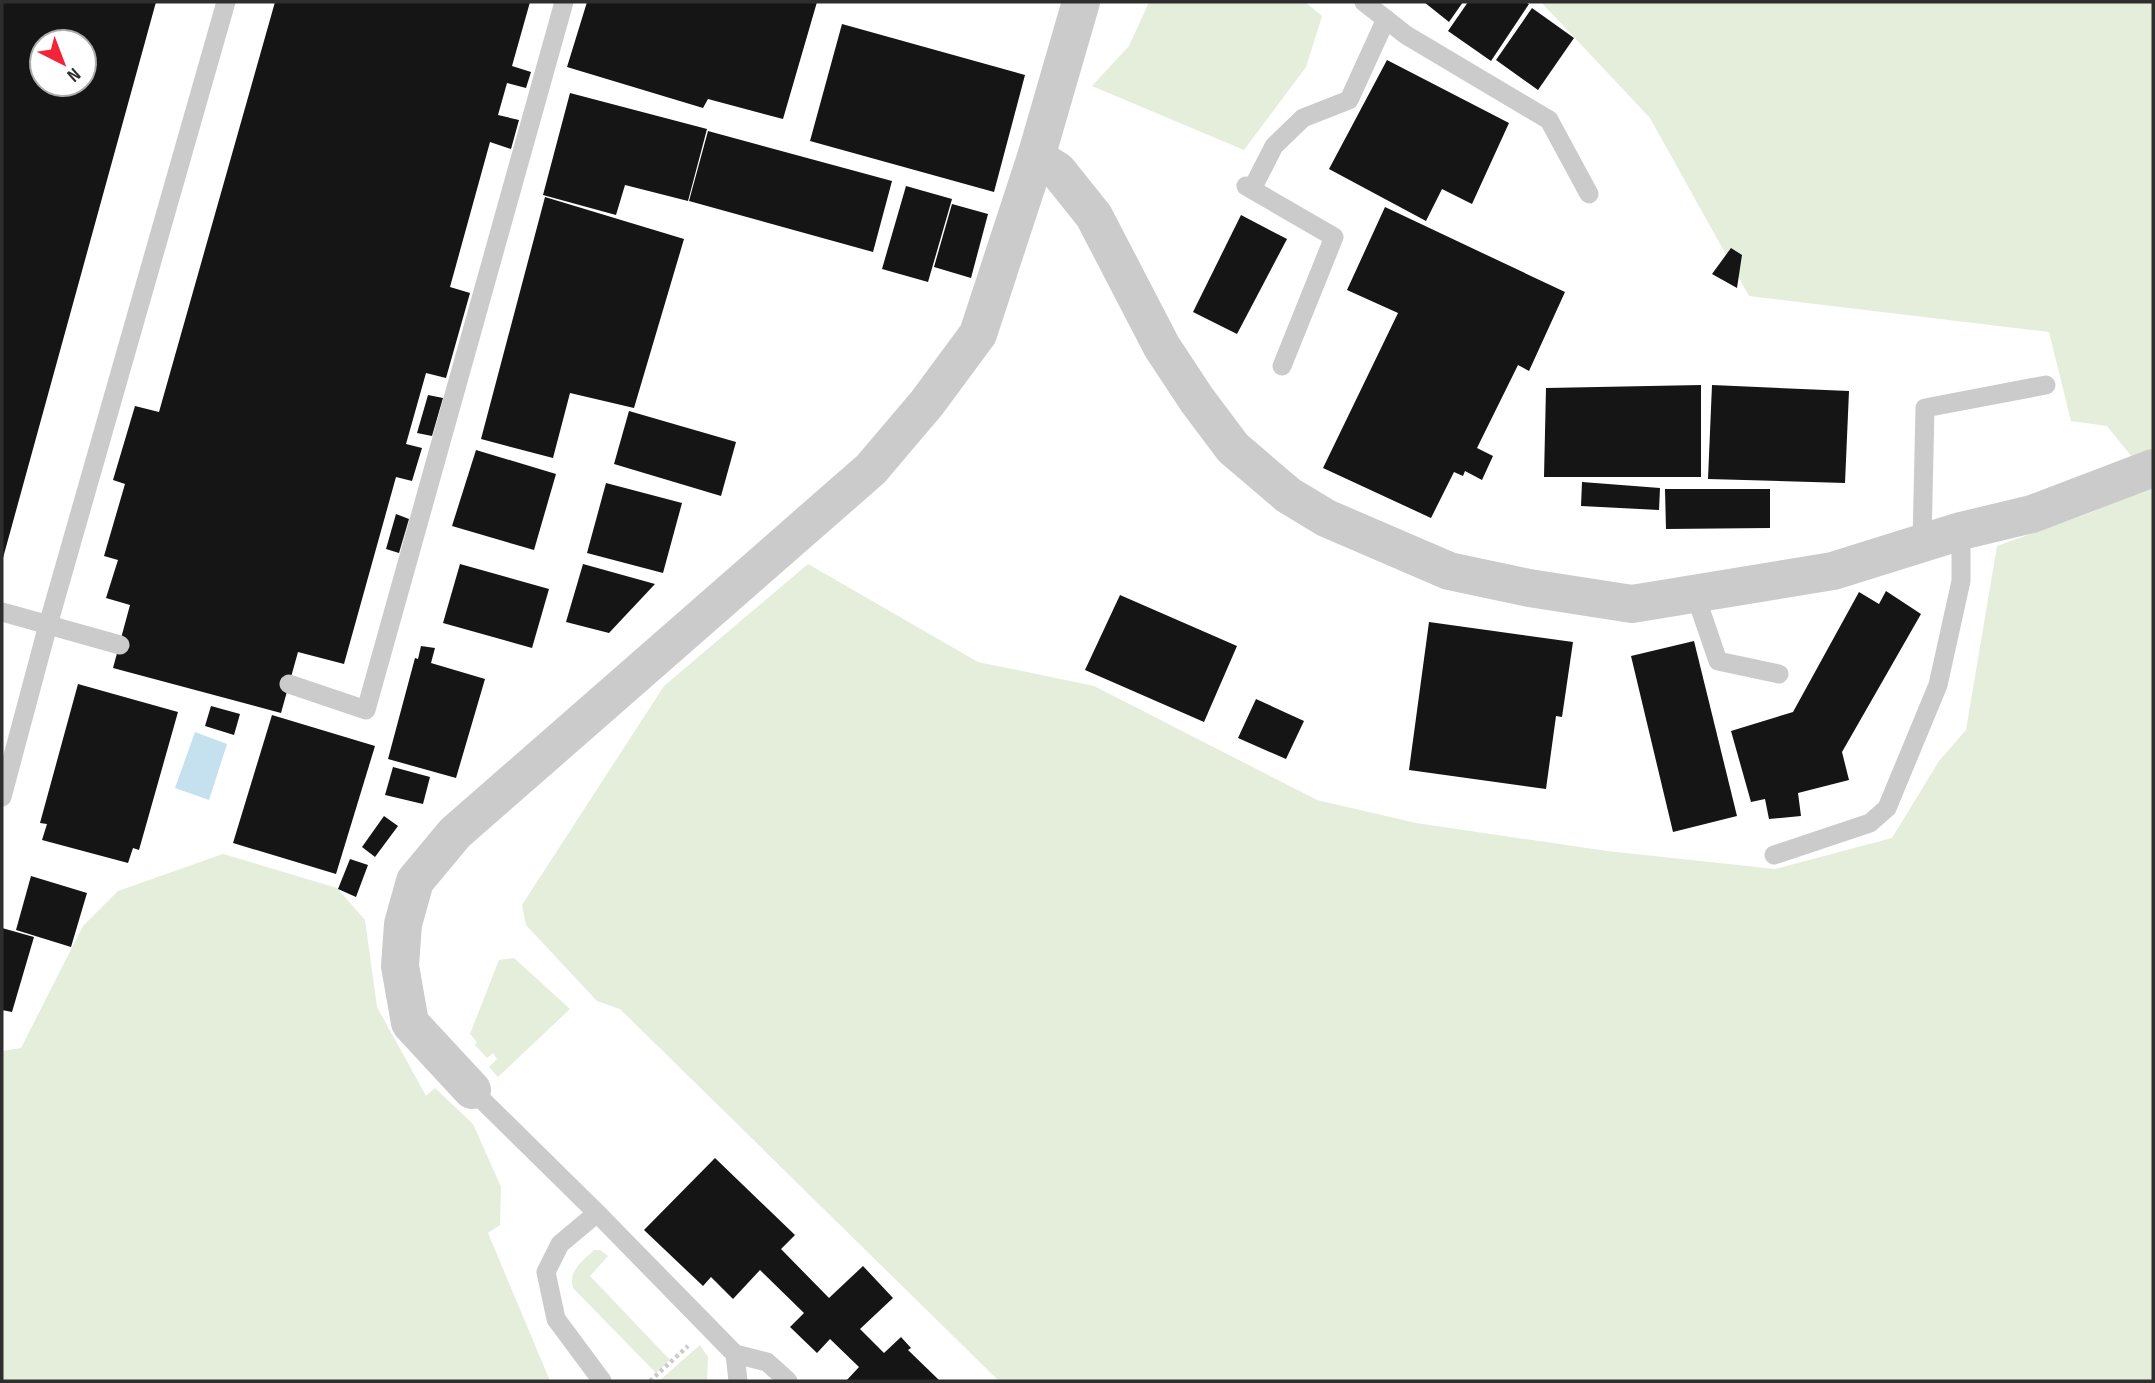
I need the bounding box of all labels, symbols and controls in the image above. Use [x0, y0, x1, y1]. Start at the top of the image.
north arrow [28, 28, 98, 98]
text: N [62, 63, 85, 86]

